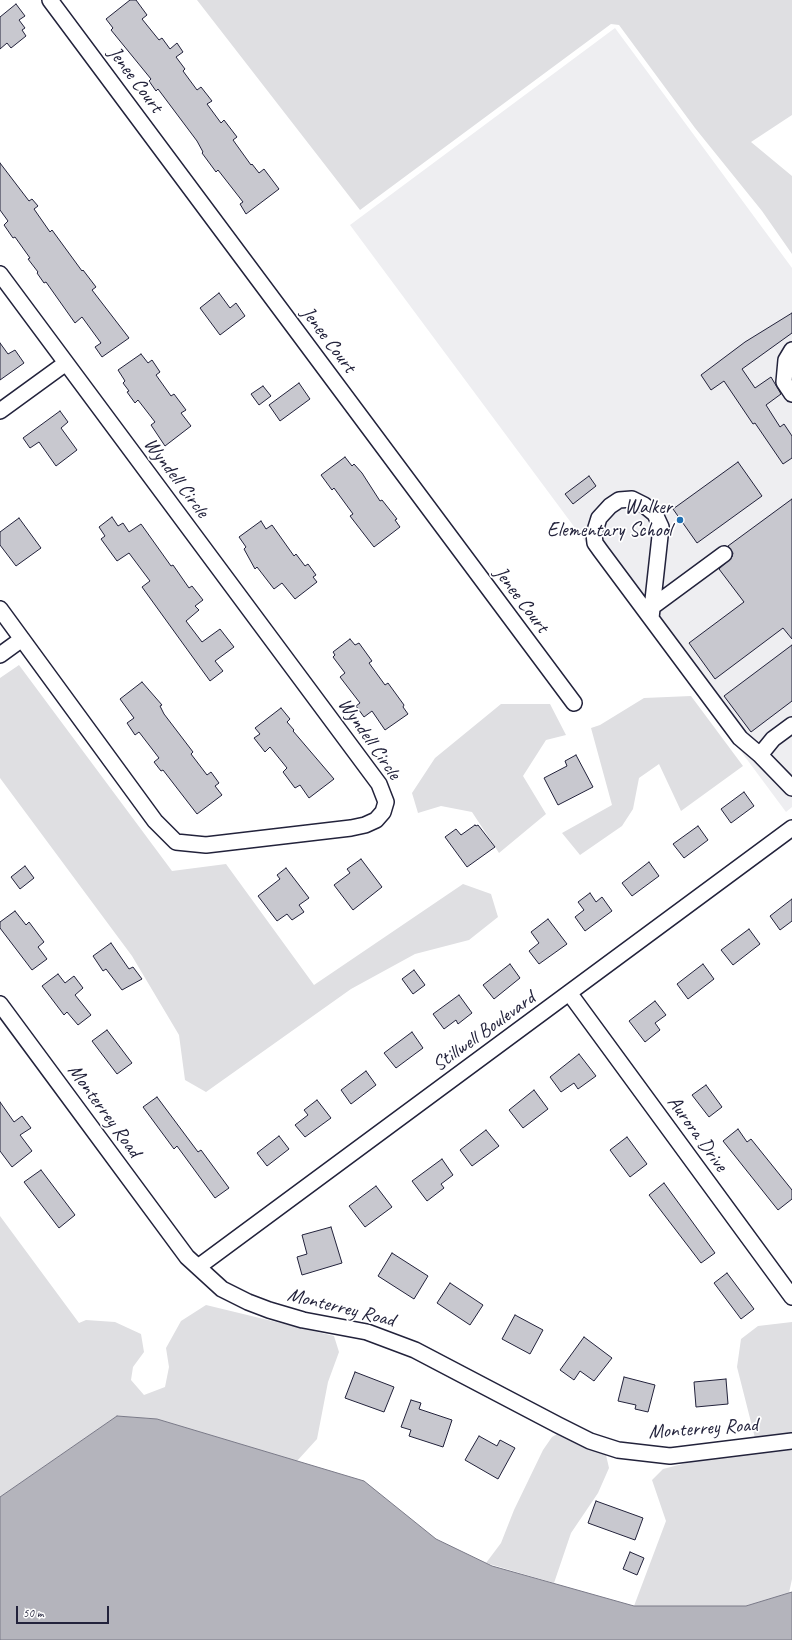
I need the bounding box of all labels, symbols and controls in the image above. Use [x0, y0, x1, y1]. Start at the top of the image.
street label: Jenee Court [102, 42, 168, 118]
street label: Jenee Court [295, 302, 361, 378]
street label: Wyndell Circle [138, 433, 214, 523]
place label: Walker Elementary School [547, 496, 672, 543]
marker: Walker Elementary School [675, 515, 685, 525]
street label: Jenee Court [488, 562, 554, 638]
street label: Wyndell Circle [332, 694, 406, 784]
street label: Stillwell Boulevard [428, 987, 540, 1077]
street label: Monterrey Road [62, 1060, 146, 1162]
street label: Aurora Drive [662, 1091, 732, 1177]
street label: Monterrey Road [285, 1283, 397, 1333]
street label: Monterrey Road [647, 1413, 759, 1445]
scale bar [18, 1598, 111, 1624]
text: 50 m [23, 1605, 43, 1621]

